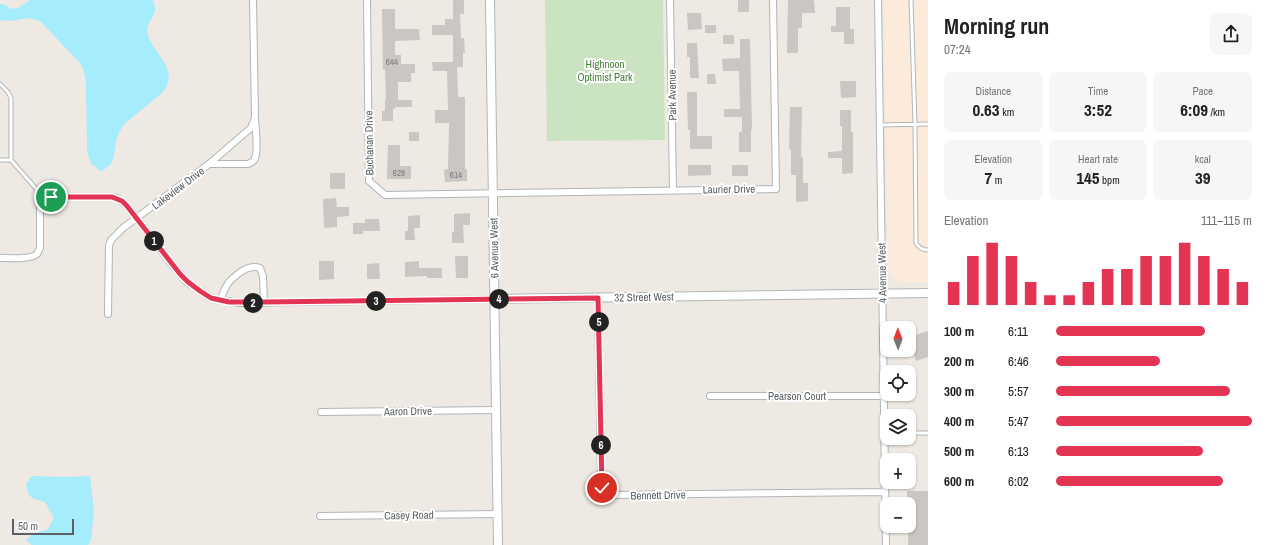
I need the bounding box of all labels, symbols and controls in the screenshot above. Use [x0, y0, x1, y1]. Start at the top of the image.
text: Morning run [944, 11, 1049, 41]
button: share [1210, 13, 1252, 55]
text: 07:24 [944, 41, 971, 58]
house number: 644 [386, 56, 398, 68]
park label: Highnoon Optimist Park [577, 57, 633, 84]
street label: Park Avenue [665, 69, 679, 121]
text: Distance [976, 84, 1011, 98]
text: Time [1088, 84, 1108, 98]
text: Pace [1192, 84, 1213, 98]
text: 0.63 [972, 98, 1000, 121]
text: 3:52 [1084, 98, 1112, 121]
text: 6:09 [1180, 98, 1208, 121]
text: km [1000, 105, 1014, 119]
text: /km [1208, 105, 1225, 119]
street label: Buchanan Drive [361, 111, 377, 175]
text: Elevation [975, 152, 1012, 166]
text: Heart rate [1078, 152, 1118, 166]
text: kcal [1195, 152, 1211, 166]
street label: Lakeview Drive [149, 164, 207, 212]
text: 7 [984, 166, 992, 189]
text: 145 [1076, 166, 1100, 189]
text: 39 [1195, 166, 1210, 189]
house number: 628 [393, 167, 405, 179]
house number: 614 [450, 169, 462, 181]
text: m [992, 173, 1002, 187]
text: bpm [1100, 173, 1120, 187]
pin [34, 180, 68, 214]
street label: Laurier Drive [703, 182, 755, 196]
icon: arrive [40, 186, 62, 208]
text: Elevation [944, 212, 988, 229]
text: 111–115 m [1201, 212, 1252, 229]
street label: 6 Avenue West [486, 217, 502, 278]
pin: 1 [144, 231, 164, 251]
text: 1 [151, 234, 157, 248]
street label: 4 Avenue West [874, 242, 890, 303]
pin: 4 [489, 289, 509, 309]
street label: 32 Street West [614, 289, 674, 305]
pin: 3 [366, 291, 386, 311]
text: 4 [496, 292, 502, 306]
pin: 2 [243, 293, 263, 313]
text: 3 [373, 294, 379, 308]
text: 2 [250, 296, 256, 310]
pin: 5 [589, 312, 609, 332]
text: 5 [596, 315, 602, 329]
north arrow [880, 321, 916, 357]
map controls [880, 321, 916, 533]
text: 100 m [944, 323, 974, 340]
text: 6:11 [1008, 323, 1028, 340]
text: 200 m [944, 353, 974, 370]
text: 6:46 [1008, 353, 1029, 370]
button: locate [880, 365, 916, 401]
text: 300 m [944, 383, 974, 400]
text: 5:57 [1008, 383, 1029, 400]
street label: Pearson Court [768, 389, 827, 403]
street label: Aaron Drive [383, 404, 432, 418]
button: layers [880, 409, 916, 445]
text: 400 m [944, 413, 974, 430]
text: 5:47 [1008, 413, 1029, 430]
pin: 6 [591, 435, 611, 455]
text: 6 [598, 438, 604, 452]
text: 500 m [944, 443, 974, 460]
text: 6:13 [1008, 443, 1029, 460]
button: + [880, 453, 916, 489]
pin [585, 471, 619, 505]
text: 600 m [944, 473, 974, 490]
text: 6:02 [1008, 473, 1029, 490]
icon: check [591, 477, 613, 499]
street label: Bennett Drive [630, 488, 686, 502]
button: − [880, 497, 916, 533]
street label: Casey Road [384, 508, 434, 522]
scale bar [12, 517, 74, 536]
text: 50 m [18, 519, 38, 533]

